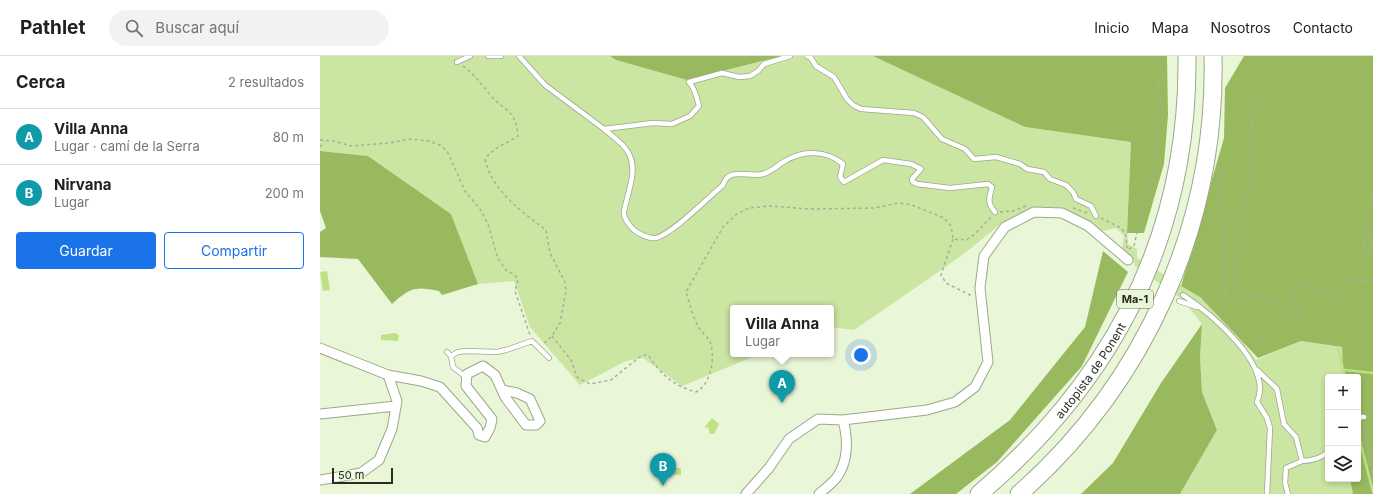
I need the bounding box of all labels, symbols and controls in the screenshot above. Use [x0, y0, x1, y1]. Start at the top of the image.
search box [109, 10, 389, 46]
text: Pathlet [20, 16, 85, 39]
icon: search [123, 17, 145, 39]
text: Buscar aquí [155, 18, 239, 37]
text: Inicio [1094, 19, 1130, 36]
text: Mapa [1152, 19, 1189, 36]
text: Nosotros [1211, 19, 1271, 36]
text: Contacto [1293, 19, 1353, 36]
text: Cerca [16, 72, 65, 92]
text: 2 resultados [228, 74, 304, 90]
text: Villa Anna [54, 119, 128, 138]
text: A [24, 129, 34, 145]
text: 80 m [273, 129, 304, 145]
text: Lugar · camí de la Serra [54, 138, 200, 154]
text: Nirvana [54, 175, 111, 194]
text: B [25, 185, 33, 201]
text: 200 m [265, 185, 304, 201]
text: Lugar [54, 194, 89, 210]
button: Guardar [16, 232, 156, 269]
button: Compartir [164, 232, 304, 269]
road number: Ma-1 [1117, 290, 1153, 308]
popup [730, 305, 834, 357]
text: Villa Anna [745, 314, 819, 333]
street label: autopista de Ponent [1052, 320, 1128, 421]
text: Lugar [745, 333, 780, 349]
your location [851, 345, 871, 365]
pin: A [769, 370, 795, 403]
map controls [1325, 374, 1361, 482]
button: + [1325, 374, 1361, 410]
button: − [1325, 410, 1361, 446]
button: layers [1325, 446, 1361, 482]
pin: B [650, 453, 676, 486]
scale bar [332, 466, 393, 485]
text: 50 m [338, 468, 364, 482]

